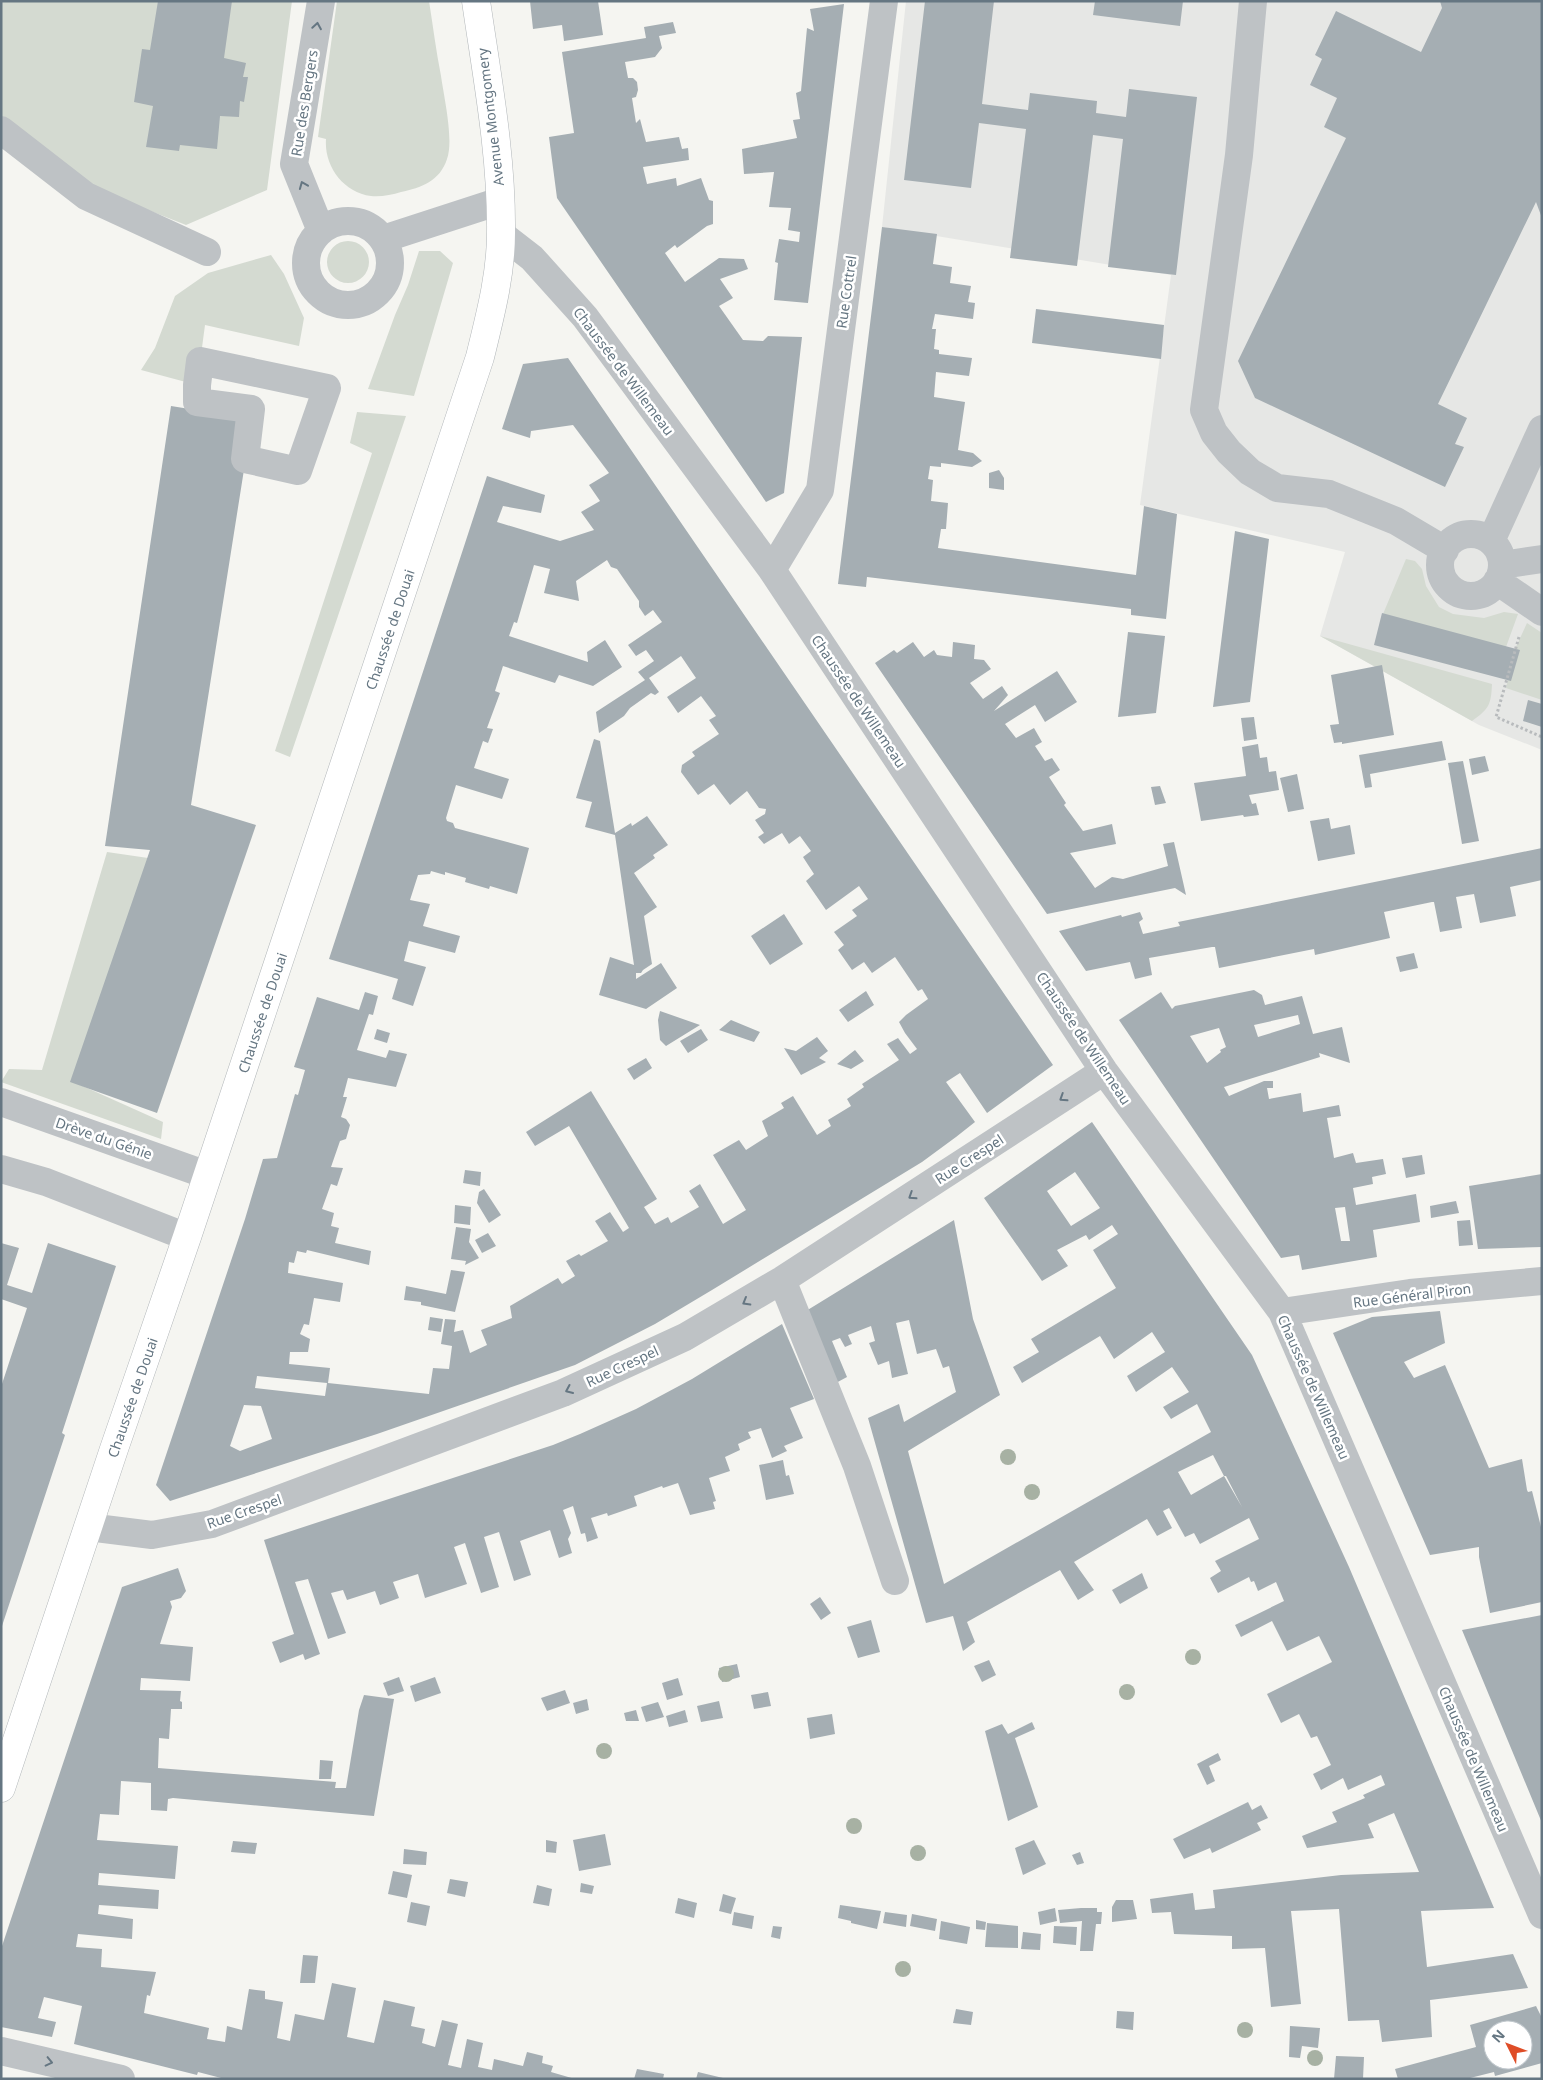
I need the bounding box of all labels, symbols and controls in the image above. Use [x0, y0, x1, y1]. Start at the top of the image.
one-way arrow [311, 22, 321, 31]
street label: Avenue Montgomery [472, 46, 508, 187]
street label: Rue des Bergers [286, 48, 322, 158]
one-way arrow [299, 182, 309, 190]
street label: Rue Cottrel [831, 254, 861, 330]
street label: Chaussée de Willemeau [569, 303, 679, 439]
street label: Chaussée de Douai [360, 567, 418, 692]
street label: Chaussée de Willemeau [807, 631, 911, 771]
street label: Chaussée de Douai [233, 950, 291, 1075]
street label: Chaussée de Willemeau [1032, 968, 1136, 1108]
one-way arrow [1059, 1091, 1068, 1101]
street label: Drève du Génie [53, 1113, 155, 1163]
street label: Rue Crespel [931, 1130, 1007, 1188]
one-way arrow [908, 1189, 917, 1199]
street label: Rue Général Piron [1352, 1278, 1472, 1312]
one-way arrow [742, 1295, 751, 1305]
street label: Chaussée de Willemeau [1274, 1312, 1354, 1462]
street label: Chaussée de Douai [102, 1335, 161, 1460]
street label: Rue Crespel [583, 1341, 661, 1391]
one-way arrow [565, 1384, 574, 1395]
street label: Rue Crespel [204, 1489, 284, 1533]
street label: Chaussée de Willemeau [1435, 1683, 1513, 1835]
north arrow [1483, 2020, 1533, 2070]
text: N [1487, 2025, 1509, 2047]
one-way arrow [44, 2056, 53, 2067]

